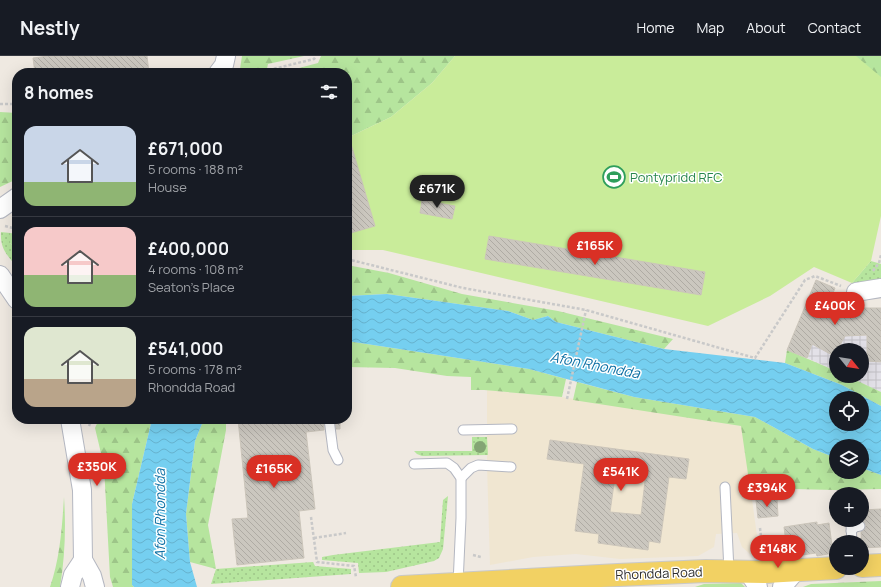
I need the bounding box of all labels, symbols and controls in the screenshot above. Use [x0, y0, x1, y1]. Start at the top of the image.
text: Nestly [20, 15, 80, 41]
text: Home [637, 18, 674, 37]
text: Map [696, 18, 724, 37]
text: About [746, 18, 786, 37]
text: Contact [808, 18, 861, 37]
text: 8 homes [24, 81, 94, 104]
icon: filters [318, 81, 340, 103]
text: £671,000 [148, 137, 223, 160]
icon: home [56, 142, 104, 190]
text: 5 rooms · 188 m² [148, 160, 243, 178]
sports icon: Pontypridd RFC [601, 164, 627, 190]
place label: Pontypridd RFC [630, 168, 723, 186]
pin: £671K [409, 175, 465, 209]
text: House [148, 178, 187, 196]
text: £671K [419, 179, 455, 197]
pin: £165K [567, 232, 623, 266]
text: £165K [576, 236, 614, 254]
text: £400,000 [148, 237, 229, 260]
icon: home [56, 243, 104, 291]
text: 4 rooms · 108 m² [148, 260, 244, 278]
text: Seaton's Place [148, 278, 235, 296]
pin: £400K [807, 292, 863, 326]
text: £400K [815, 296, 855, 314]
text: £541,000 [148, 337, 224, 360]
icon: home [56, 343, 104, 391]
north arrow [829, 343, 869, 383]
map controls [829, 343, 869, 575]
water label: Afon Rhondda [549, 347, 643, 383]
text: 5 rooms · 178 m² [148, 360, 242, 378]
text: Rhondda Road [148, 378, 235, 396]
button: locate [829, 391, 869, 431]
button: layers [829, 439, 869, 479]
pin: £350K [69, 453, 125, 487]
pin: £165K [246, 455, 302, 489]
text: £350K [77, 457, 117, 475]
pin: £541K [593, 458, 649, 492]
text: £165K [255, 459, 293, 477]
text: £541K [602, 462, 640, 480]
water label: Afon Rhondda [150, 467, 169, 559]
pin: £394K [739, 474, 795, 508]
text: £394K [747, 478, 787, 496]
button: + [829, 487, 869, 527]
pin: £148K [750, 535, 806, 569]
button: − [829, 535, 869, 575]
text: £148K [759, 539, 797, 557]
street label: Rhondda Road [615, 562, 703, 584]

